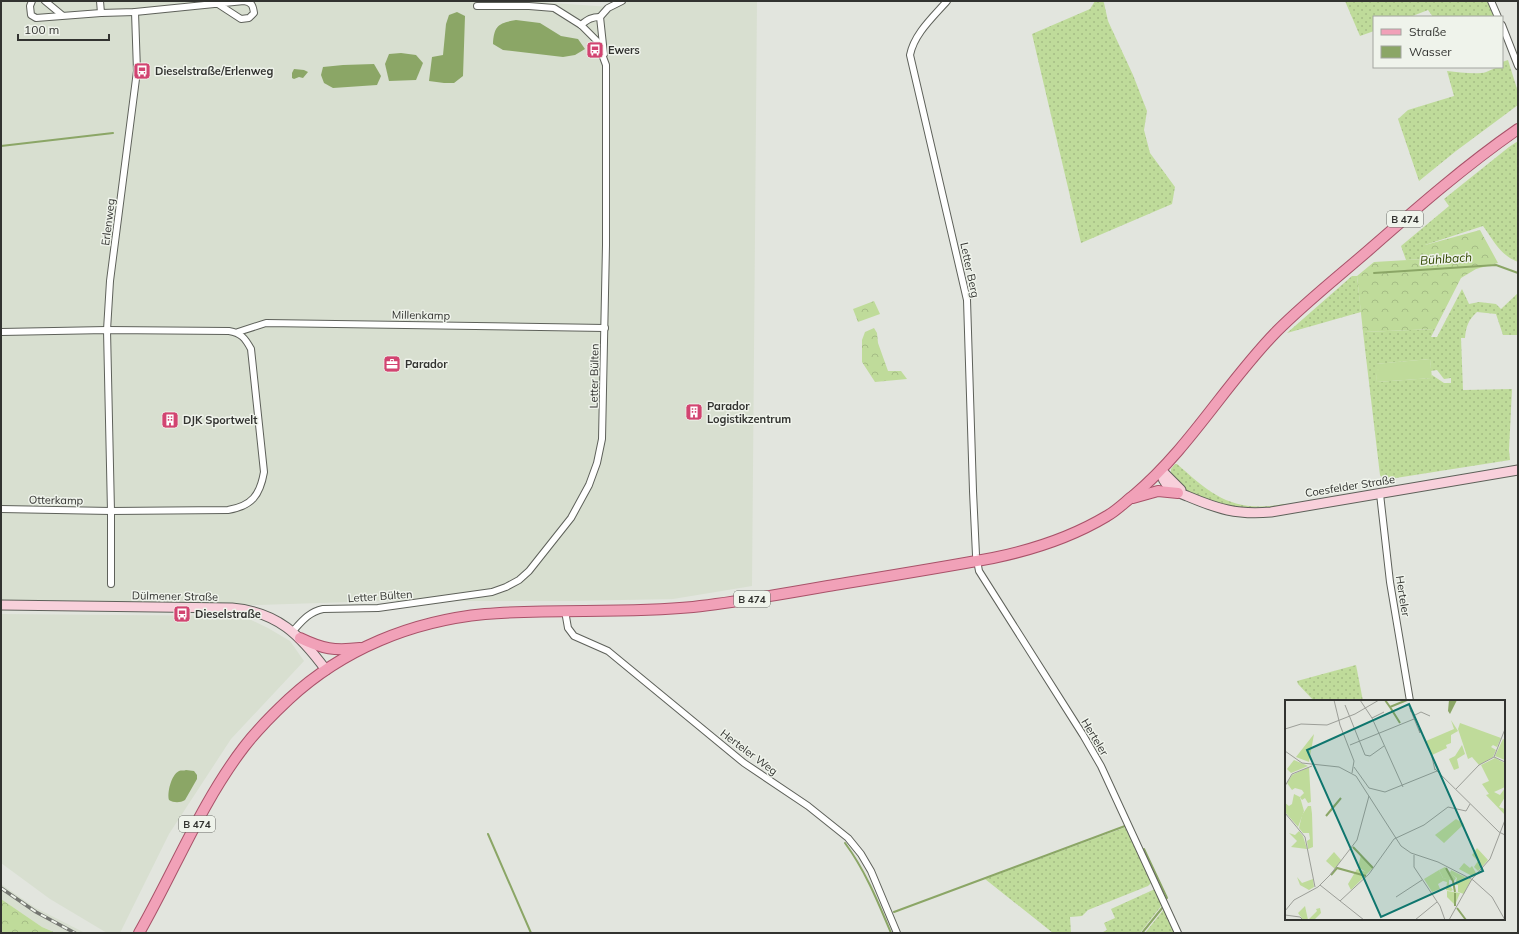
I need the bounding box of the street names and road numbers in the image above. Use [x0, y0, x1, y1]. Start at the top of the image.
street label: Erlenweg [98, 198, 118, 246]
road number: B 474 [1387, 211, 1423, 227]
street label: Letter Berg [957, 241, 983, 299]
street label: Millenkamp [392, 307, 451, 323]
street label: Letter Bülten [586, 343, 602, 409]
street label: Coesfelder Straße [1304, 472, 1396, 500]
street label: Otterkamp [29, 493, 84, 507]
street label: Herteler [1393, 575, 1413, 617]
street label: Letter Bülten [347, 587, 413, 605]
street label: Dülmener Straße [132, 588, 218, 604]
road number: B 474 [734, 591, 770, 607]
street label: Herteler [1078, 716, 1112, 758]
street label: Herteler Weg [718, 726, 780, 778]
road number: B 474 [179, 816, 215, 832]

